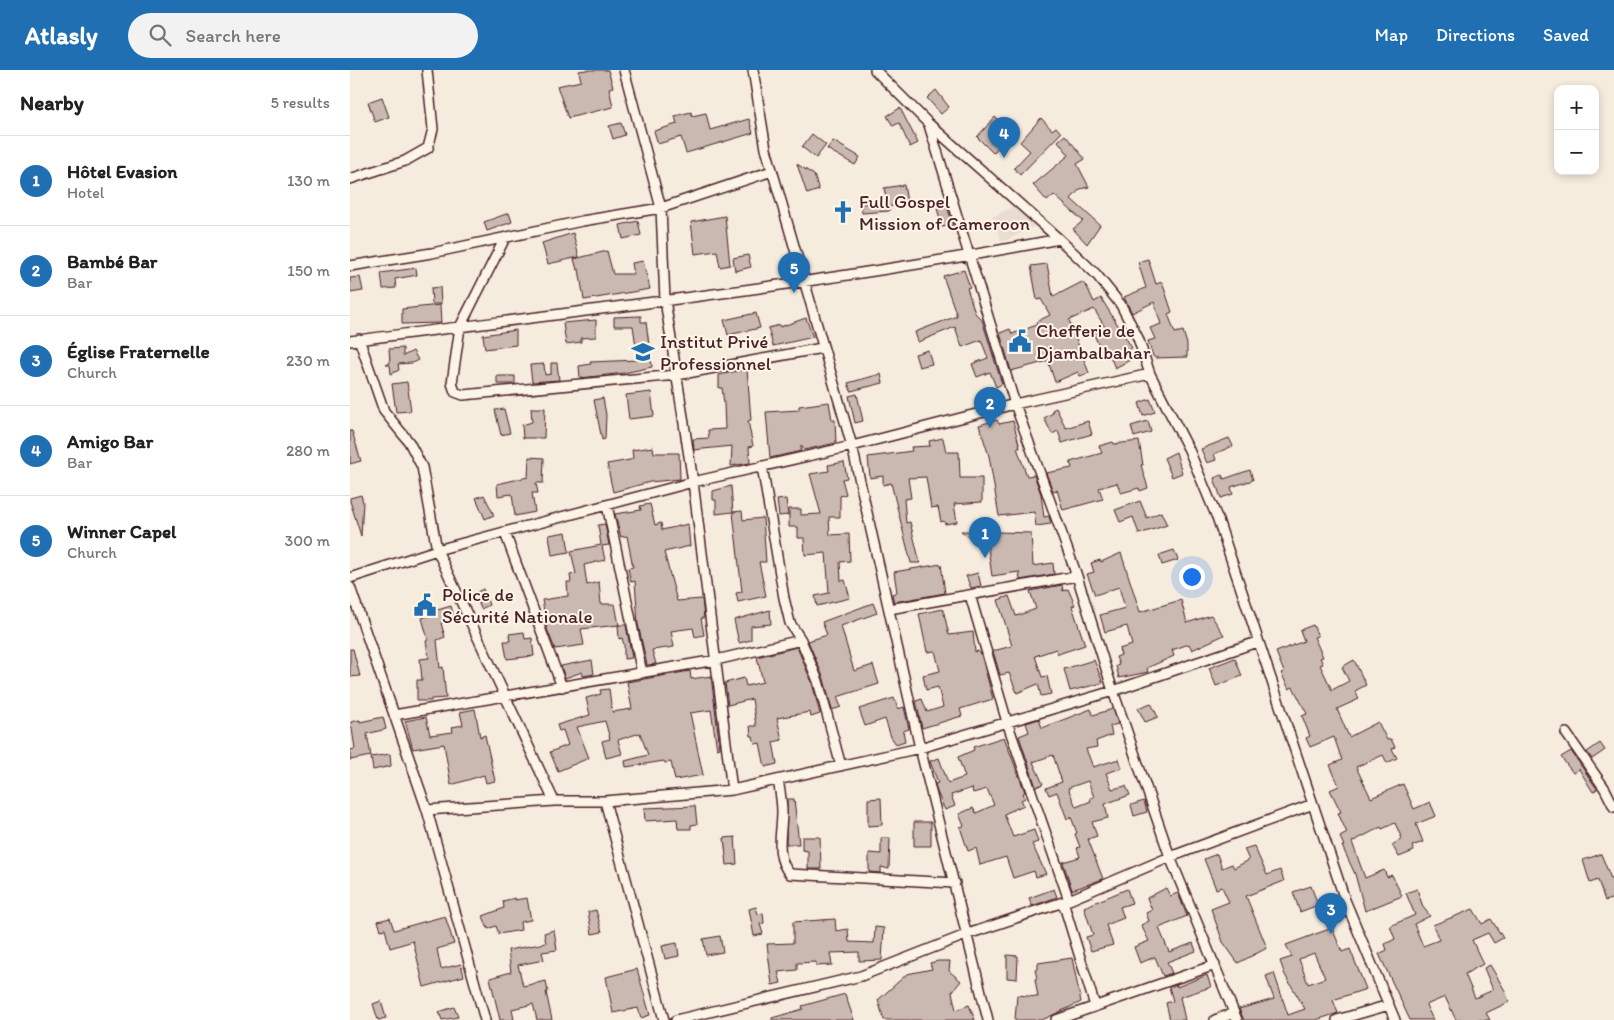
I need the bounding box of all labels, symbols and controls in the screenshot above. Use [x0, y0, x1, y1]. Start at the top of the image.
search box [128, 13, 478, 58]
text: Atlasly [25, 21, 98, 50]
icon: search [146, 21, 174, 49]
text: Search here [186, 24, 281, 47]
text: Map [1375, 24, 1408, 46]
text: Directions [1436, 24, 1515, 46]
text: Saved [1543, 24, 1589, 46]
map controls [1554, 85, 1599, 175]
button: + [1554, 85, 1599, 130]
text: Nearby [20, 90, 84, 115]
text: 5 results [270, 93, 330, 112]
pin: 4 [988, 117, 1020, 158]
button: − [1554, 130, 1599, 175]
text: Hôtel Evasion [67, 160, 177, 183]
text: 1 [32, 171, 40, 190]
text: 130 m [287, 171, 330, 190]
text: Hotel [67, 183, 104, 202]
place label: Full Gospel Mission of Cameroon [859, 190, 1030, 235]
church icon: Full Gospel Mission of Cameroon [830, 199, 856, 225]
text: Bambé Bar [67, 250, 157, 273]
pin: 5 [778, 252, 810, 293]
text: 2 [32, 261, 40, 280]
text: 150 m [287, 261, 330, 280]
text: Bar [67, 273, 92, 292]
place label: Chefferie de Djambalbahar [1036, 319, 1151, 364]
public building icon: Chefferie de Djambalbahar [1007, 328, 1033, 354]
place label: Institut Privé Professionnel [660, 330, 772, 375]
school or university icon: Institut Privé Professionnel [630, 339, 656, 365]
text: Église Fraternelle [67, 340, 210, 363]
text: 3 [32, 351, 40, 370]
text: 230 m [286, 351, 330, 370]
text: Church [67, 363, 117, 382]
pin: 2 [974, 387, 1006, 428]
text: Amigo Bar [67, 430, 153, 453]
text: 4 [31, 441, 41, 460]
text: 280 m [286, 441, 330, 460]
text: Bar [67, 453, 92, 472]
pin: 1 [969, 517, 1001, 558]
text: Winner Capel [67, 520, 176, 543]
text: 5 [32, 531, 40, 550]
text: 300 m [285, 531, 330, 550]
text: Church [67, 543, 117, 562]
your location [1179, 564, 1205, 590]
place label: Police de Sécurité Nationale [442, 583, 592, 628]
public building icon: Police de Sécurité Nationale [412, 592, 438, 618]
pin: 3 [1315, 893, 1347, 934]

